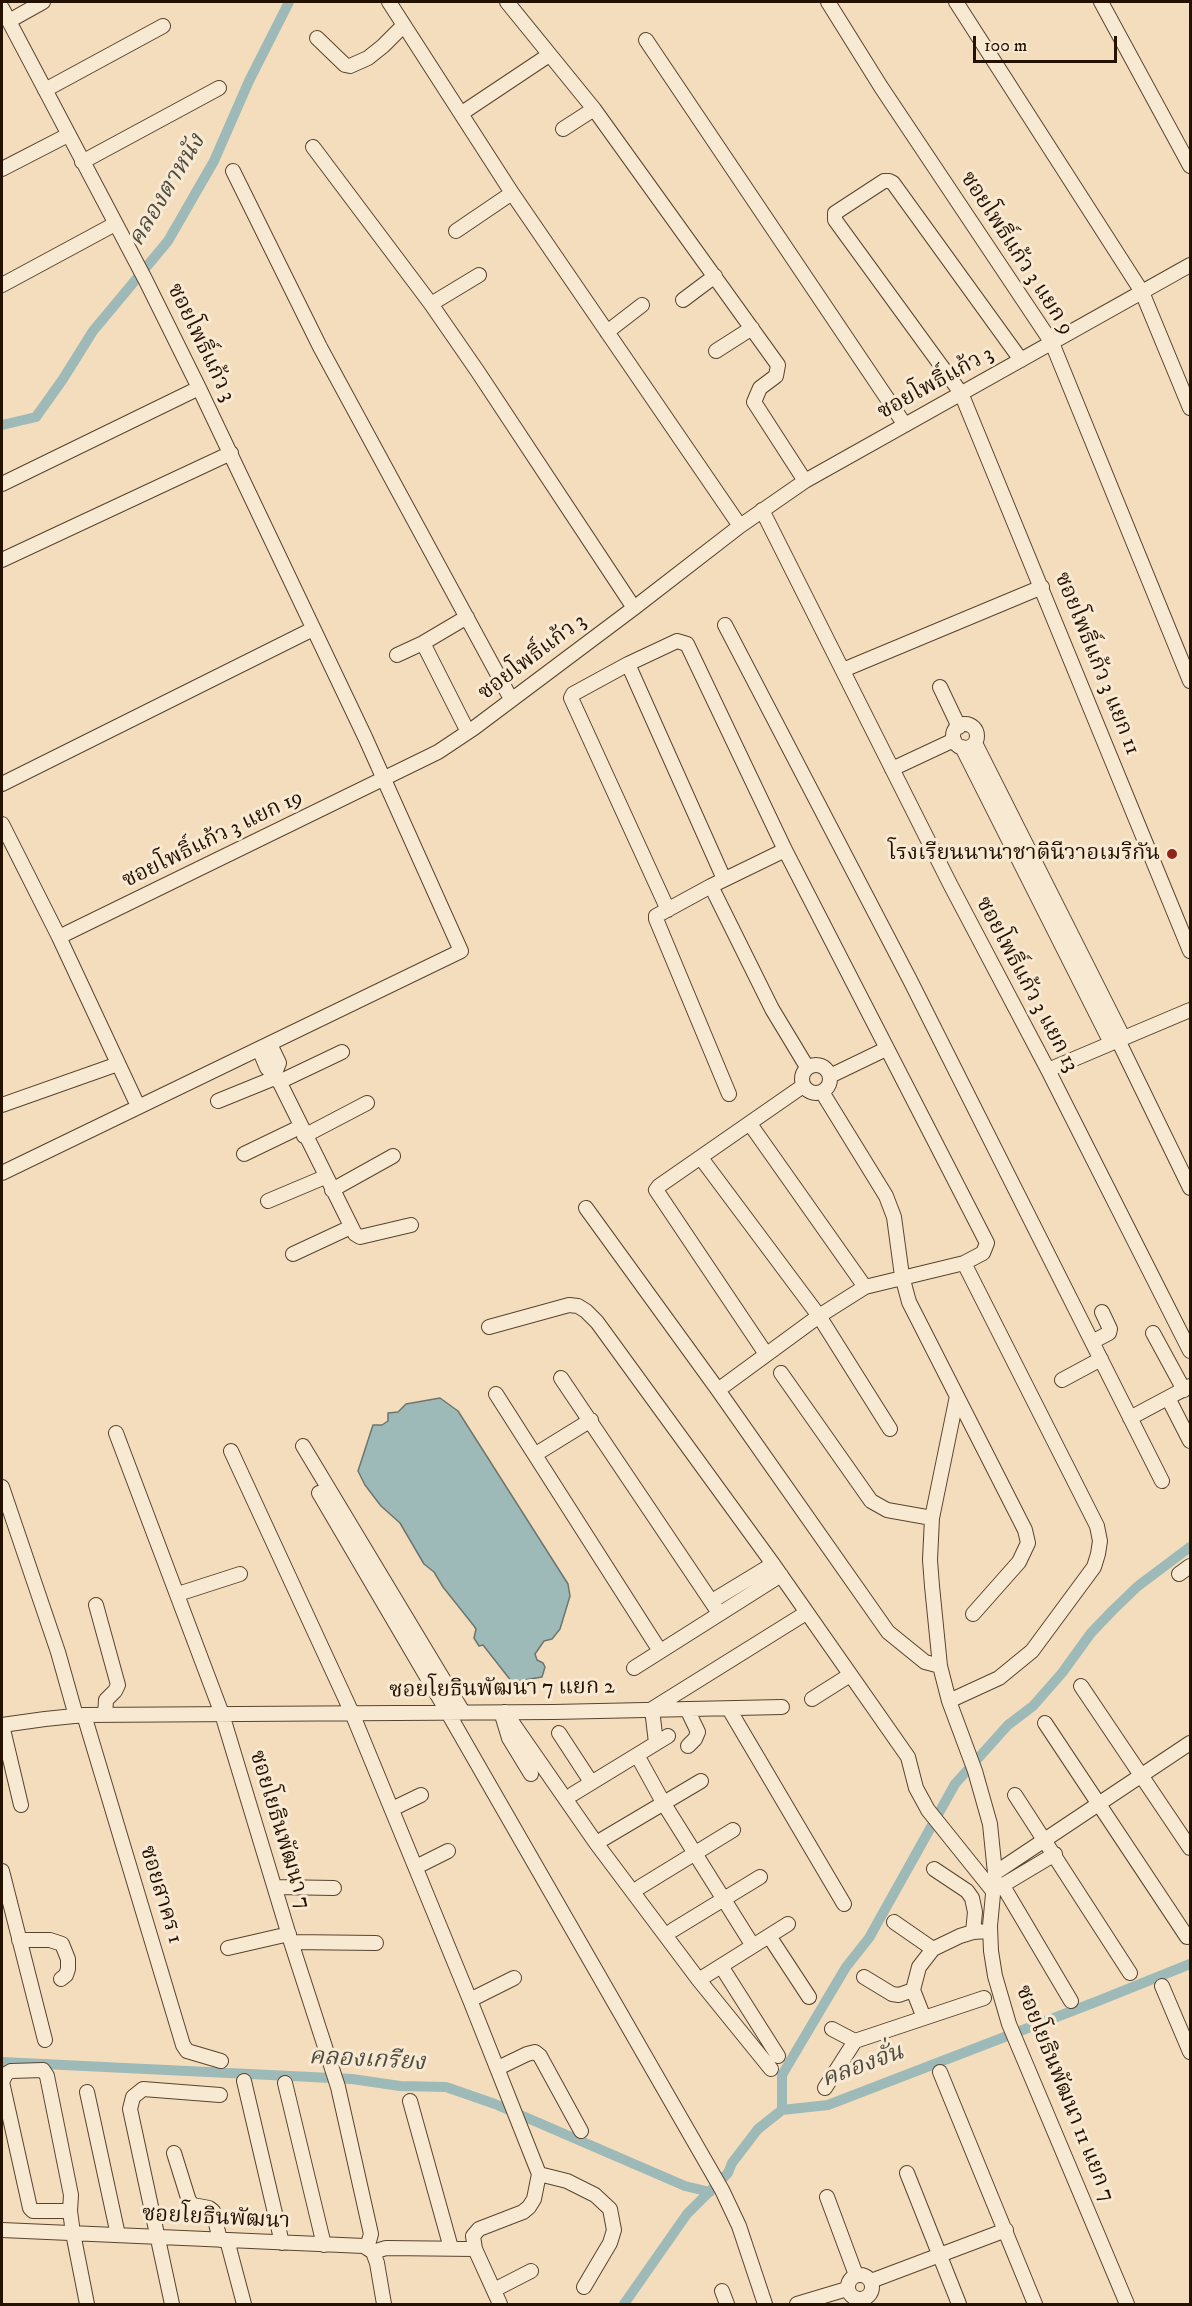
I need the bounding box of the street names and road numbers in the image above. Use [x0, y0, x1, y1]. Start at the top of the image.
street label: ซอยโพธิ์แก้ว 3 แยก 9 [953, 167, 1079, 341]
street label: ซอยโพธิ์แก้ว 3 [160, 280, 240, 406]
street label: ซอยโพธิ์แก้ว 3 [874, 341, 998, 427]
street label: ซอยโพธิ์แก้ว 3 แยก 11 [1047, 569, 1145, 759]
street label: ซอยโพธิ์แก้ว 3 [474, 609, 592, 707]
street label: ซอยโพธิ์แก้ว 3 แยก 19 [118, 785, 308, 895]
street label: ซอยโพธิ์แก้ว 3 แยก 13 [969, 893, 1083, 1077]
street label: ซอยโยธินพัฒนา 7 แยก 2 [389, 1675, 615, 1705]
street label: ซอยโยธินพัฒนา 7 [242, 1747, 316, 1913]
street label: ซอยสาคร 1 [133, 1843, 187, 1947]
street label: ซอยโยธินพัฒนา 11 แยก 7 [1008, 1982, 1120, 2206]
street label: ซอยโยธินพัฒนา [141, 2202, 291, 2236]

